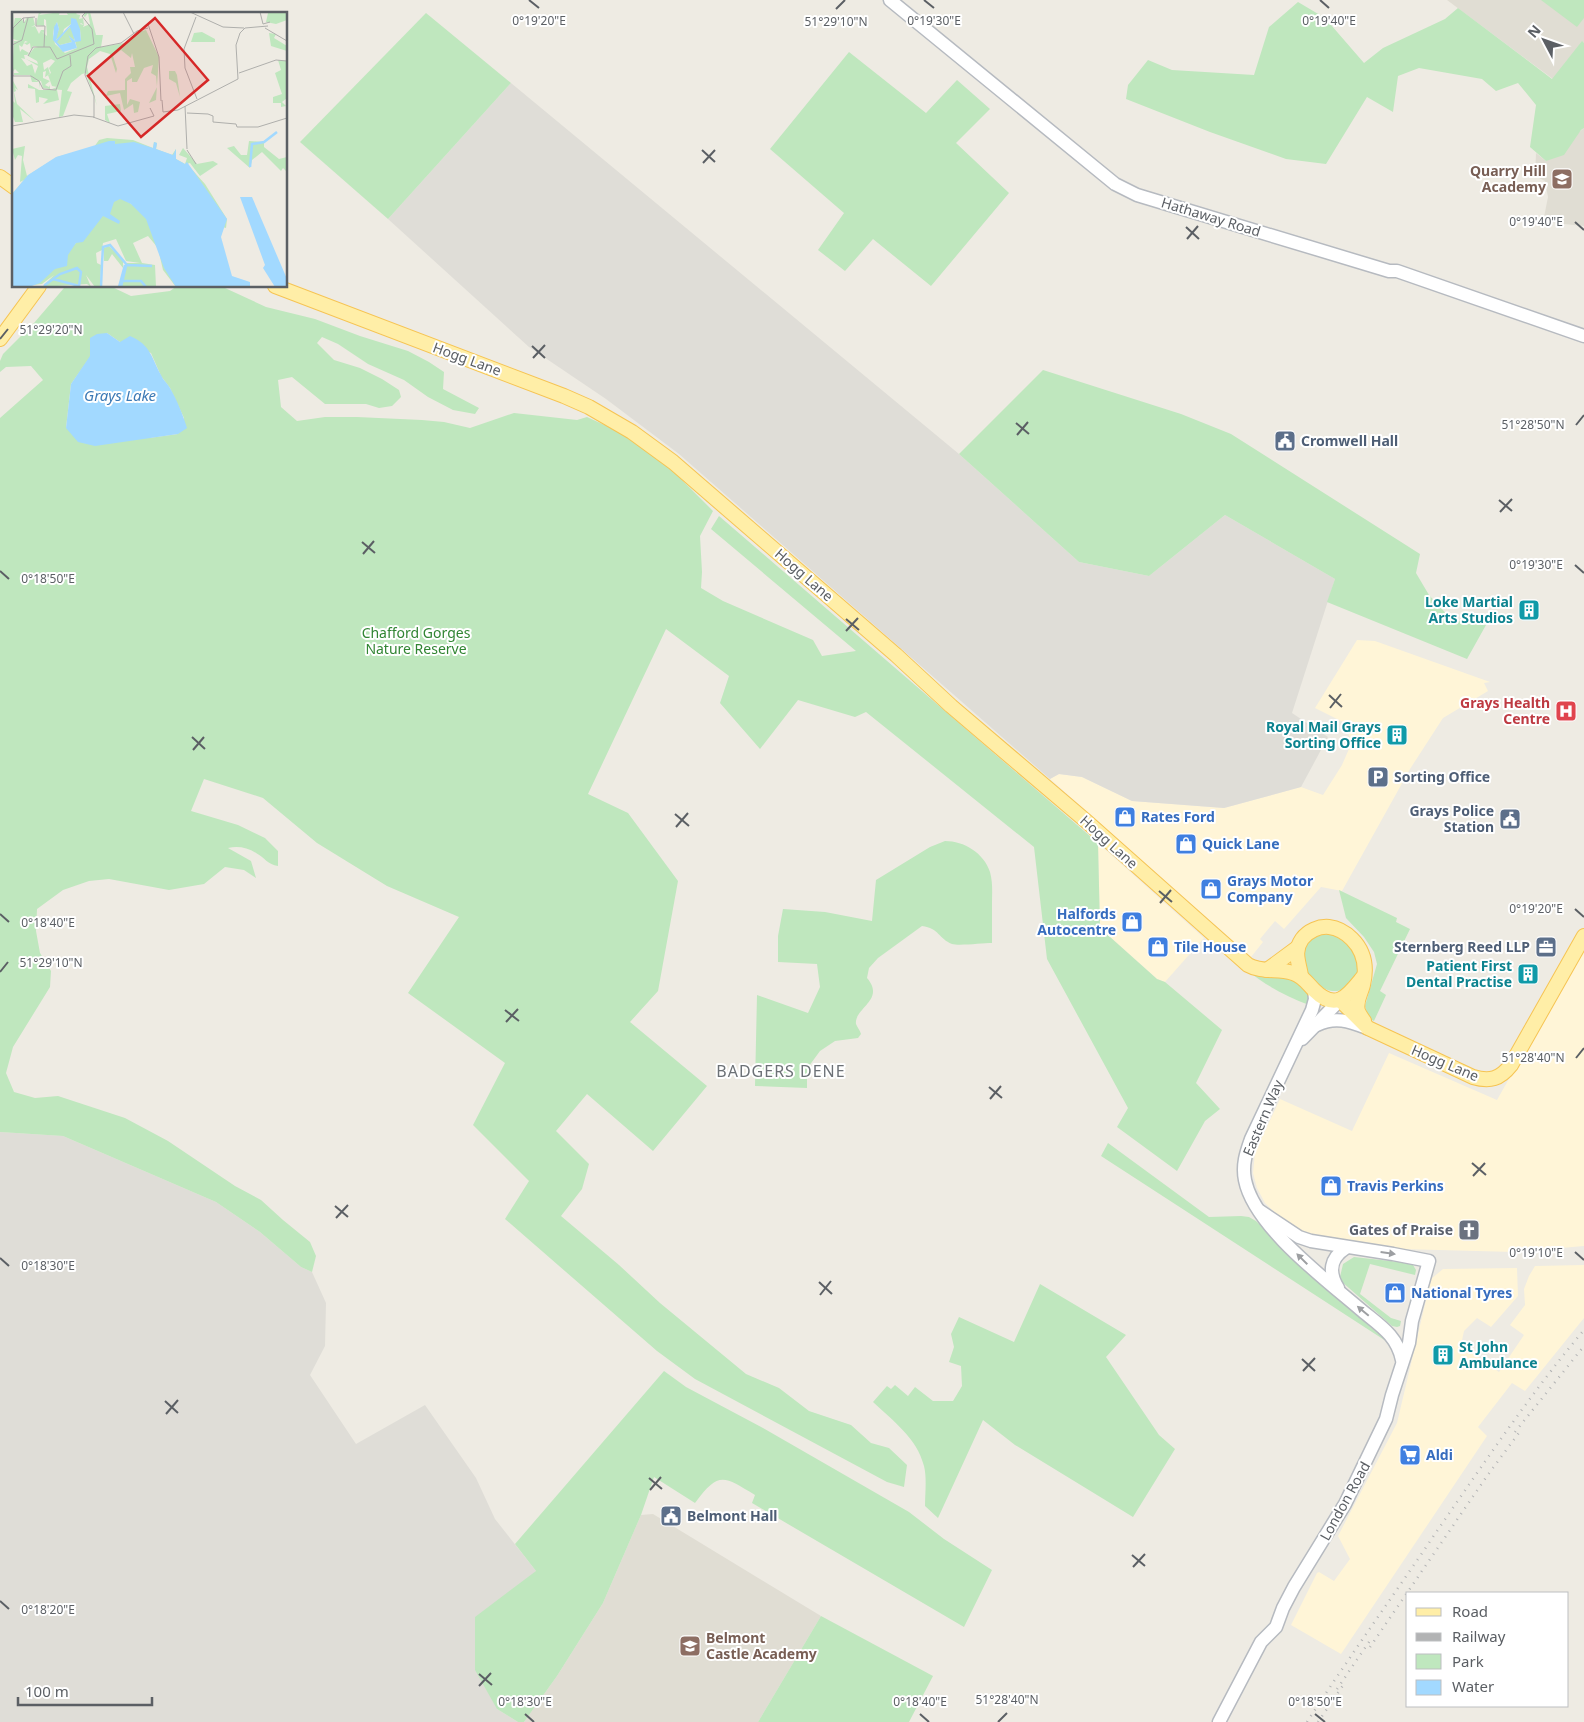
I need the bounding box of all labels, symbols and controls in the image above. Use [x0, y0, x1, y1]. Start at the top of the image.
inset map [12, 12, 288, 288]
text: 0°19'20"E [512, 12, 566, 29]
text: 0°19'30"E [907, 12, 961, 29]
text: 0°19'40"E [1302, 12, 1356, 29]
text: 51°29'10"N [804, 13, 868, 30]
north arrow [1519, 15, 1569, 65]
text: N [1523, 21, 1545, 42]
place label: Quarry Hill Academy [1470, 161, 1546, 196]
school or university icon: Quarry Hill Academy [1550, 167, 1574, 191]
street label: Hathaway Road [1159, 192, 1263, 241]
text: 0°19'40"E [1509, 213, 1563, 230]
text: 51°29'20"N [19, 321, 83, 338]
street label: Hogg Lane [430, 337, 504, 380]
water label: Grays Lake [84, 385, 157, 405]
text: 51°28'50"N [1501, 416, 1565, 433]
public building icon: Cromwell Hall [1273, 429, 1297, 453]
place label: Cromwell Hall [1301, 431, 1398, 450]
street label: Hogg Lane [771, 544, 838, 605]
text: 0°19'30"E [1509, 556, 1563, 573]
text: 0°18'50"E [21, 570, 75, 587]
place label: Loke Martial Arts Studios [1425, 592, 1513, 627]
building icon: Loke Martial Arts Studios [1517, 598, 1541, 622]
park label: Chafford Gorges Nature Reserve [362, 623, 471, 658]
place label: Grays Health Centre [1460, 693, 1550, 728]
hospital icon: Grays Health Centre [1554, 699, 1578, 723]
place label: Royal Mail Grays Sorting Office [1266, 717, 1381, 752]
building icon: Royal Mail Grays Sorting Office [1385, 723, 1409, 747]
parking icon: Sorting Office [1366, 765, 1390, 789]
place label: Sorting Office [1394, 767, 1490, 786]
place label: Grays Police Station [1409, 801, 1494, 836]
shop icon: Rates Ford [1113, 805, 1137, 829]
place label: Rates Ford [1141, 807, 1215, 826]
public building icon: Grays Police Station [1498, 807, 1522, 831]
street label: Hogg Lane [1076, 811, 1142, 873]
shop icon: Quick Lane [1174, 832, 1198, 856]
place label: Quick Lane [1202, 834, 1280, 853]
place label: Grays Motor Company [1227, 871, 1314, 906]
shop icon: Grays Motor Company [1199, 877, 1223, 901]
text: 0°19'20"E [1509, 900, 1563, 917]
place label: Halfords Autocentre [1037, 904, 1116, 939]
shop icon: Halfords Autocentre [1120, 910, 1144, 934]
text: 0°18'40"E [21, 914, 75, 931]
shop icon: Tile House [1146, 935, 1170, 959]
office icon: Sternberg Reed LLP [1534, 935, 1558, 959]
place label: Tile House [1174, 937, 1246, 956]
place label: Sternberg Reed LLP [1394, 937, 1530, 956]
text: 51°29'10"N [19, 954, 83, 971]
place label: Patient First Dental Practise [1406, 956, 1512, 991]
building icon: Patient First Dental Practise [1516, 962, 1540, 986]
street label: Hogg Lane [1409, 1040, 1482, 1085]
text: 51°28'40"N [1501, 1049, 1565, 1066]
district label: BADGERS DENE [716, 1060, 846, 1082]
street label: Eastern Way [1238, 1076, 1287, 1159]
shop icon: Travis Perkins [1319, 1174, 1343, 1198]
place label: Travis Perkins [1347, 1176, 1444, 1195]
church icon: Gates of Praise [1457, 1218, 1481, 1242]
place label: Gates of Praise [1349, 1220, 1453, 1239]
text: 0°19'10"E [1509, 1244, 1563, 1261]
one-way arrow [1380, 1249, 1396, 1257]
one-way arrow [1296, 1253, 1308, 1265]
text: 0°18'30"E [21, 1257, 75, 1274]
shop icon: National Tyres [1383, 1281, 1407, 1305]
place label: National Tyres [1411, 1283, 1512, 1302]
one-way arrow [1357, 1306, 1369, 1317]
place label: St John Ambulance [1459, 1337, 1538, 1372]
building icon: St John Ambulance [1431, 1343, 1455, 1367]
supermarket icon: Aldi [1398, 1443, 1422, 1467]
place label: Aldi [1426, 1445, 1453, 1464]
street label: London Road [1315, 1458, 1374, 1544]
public building icon: Belmont Hall [659, 1504, 683, 1528]
place label: Belmont Hall [687, 1506, 778, 1525]
legend [1406, 1592, 1569, 1707]
text: 0°18'20"E [21, 1601, 75, 1618]
text: Road [1452, 1601, 1488, 1621]
text: Railway [1452, 1626, 1506, 1646]
place label: Belmont Castle Academy [706, 1628, 817, 1663]
school or university icon: Belmont Castle Academy [678, 1634, 702, 1658]
text: Park [1452, 1651, 1484, 1671]
scale bar [18, 1674, 151, 1706]
text: Water [1452, 1676, 1494, 1696]
text: 100 m [25, 1681, 69, 1701]
text: 51°28'40"N [975, 1691, 1039, 1708]
text: 0°18'30"E [498, 1693, 552, 1710]
text: 0°18'40"E [893, 1693, 947, 1710]
text: 0°18'50"E [1288, 1693, 1342, 1710]

